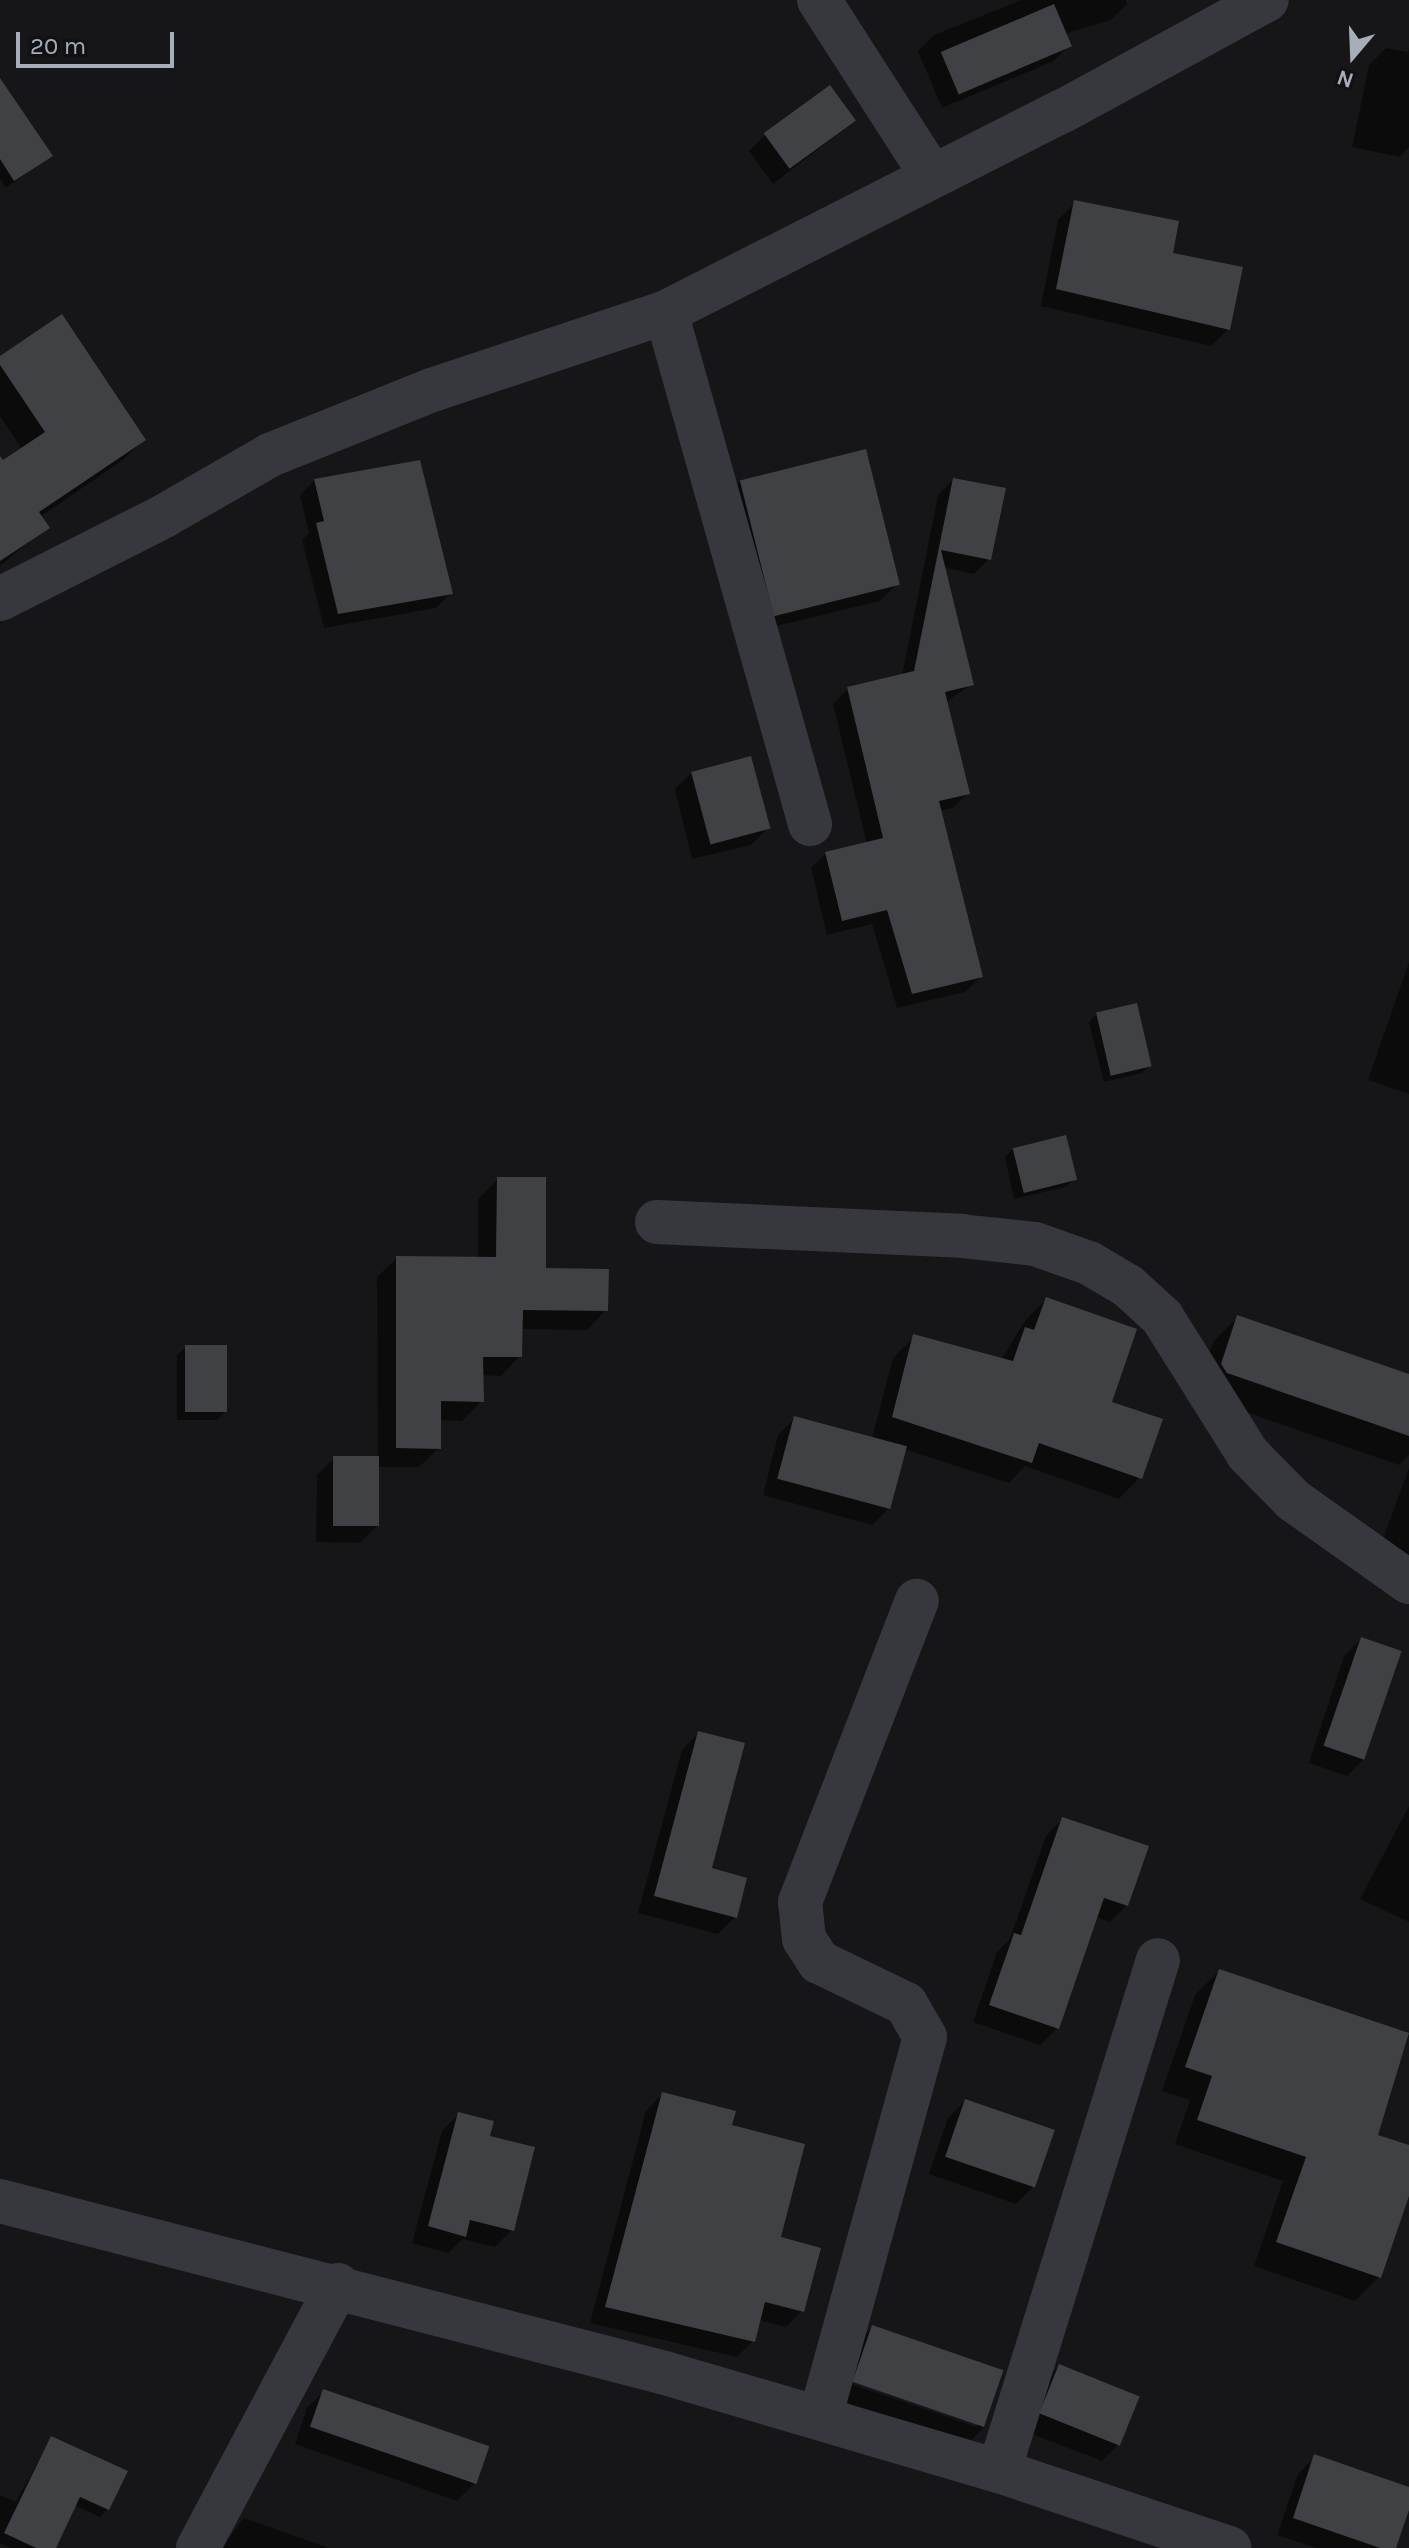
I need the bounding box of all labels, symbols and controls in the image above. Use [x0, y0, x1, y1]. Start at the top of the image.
scale bar [20, 16, 178, 66]
north arrow [1313, 16, 1393, 96]
text: 20 m [30, 32, 86, 60]
text: N [1333, 64, 1357, 94]

